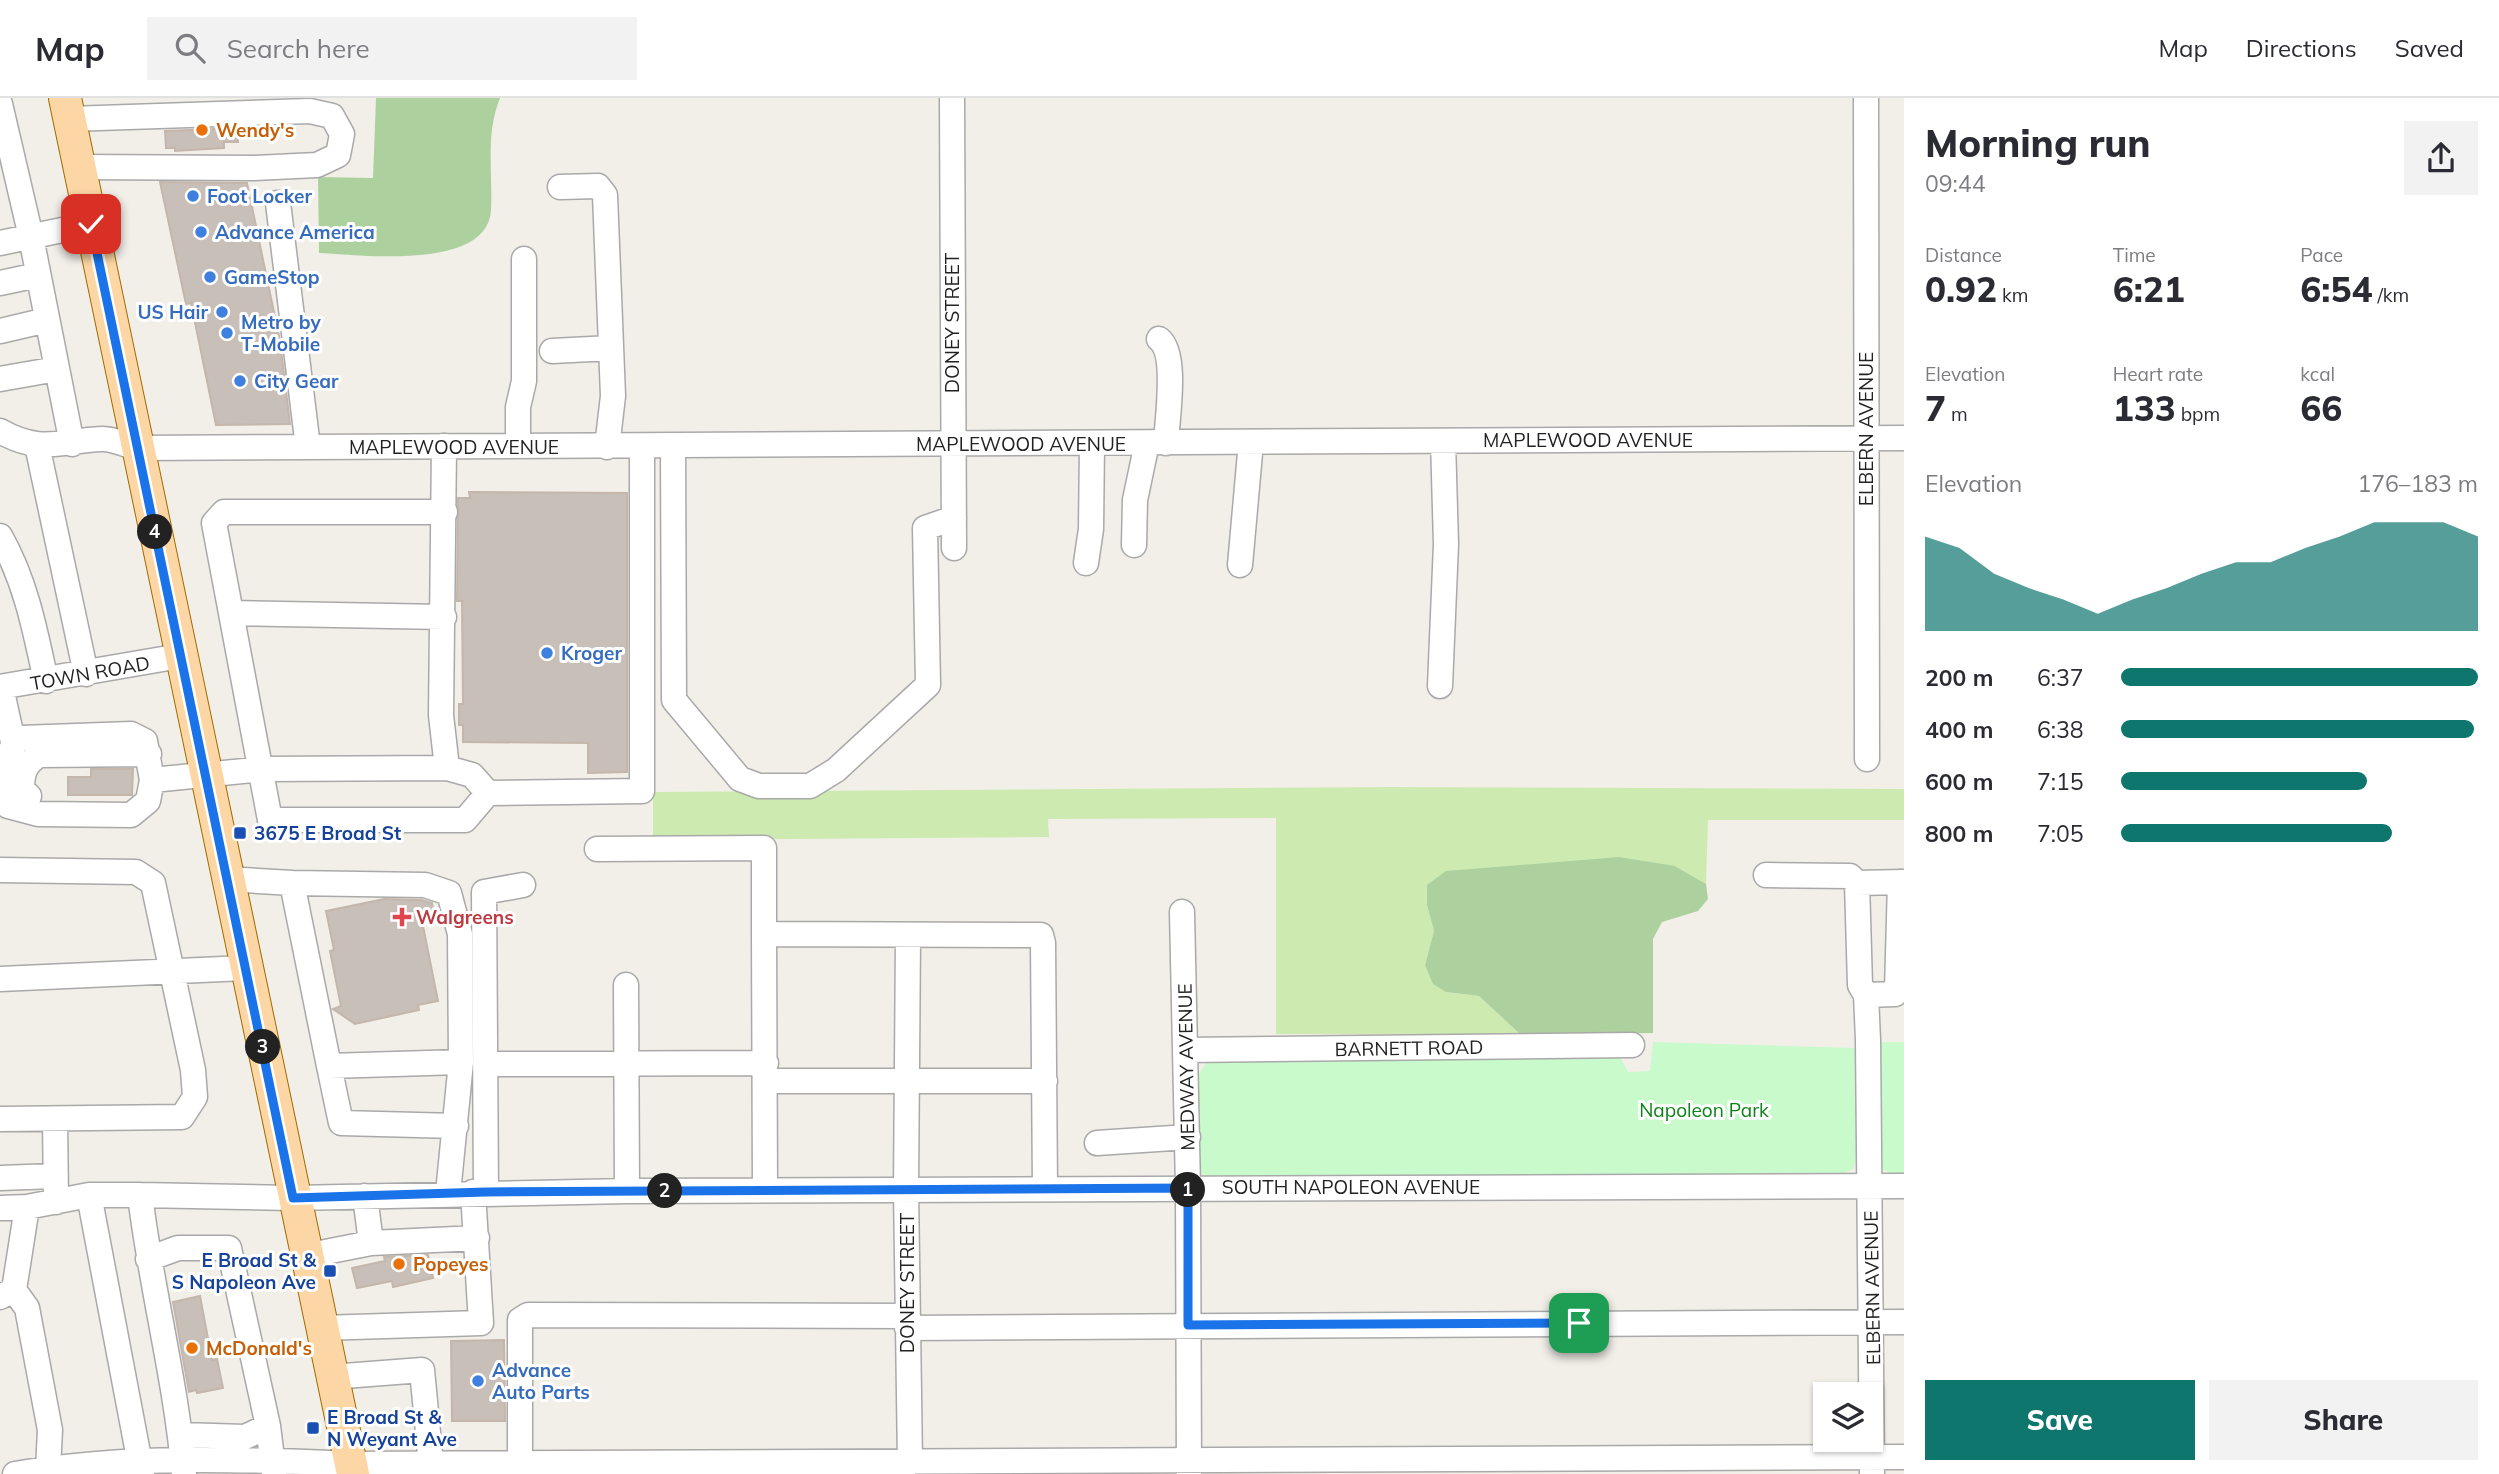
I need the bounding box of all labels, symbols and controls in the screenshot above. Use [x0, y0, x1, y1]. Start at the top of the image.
search box [147, 17, 637, 80]
text: Map [35, 28, 105, 69]
icon: search [171, 29, 209, 67]
text: Search here [227, 32, 370, 65]
text: Map [2158, 33, 2208, 63]
text: Directions [2246, 33, 2357, 63]
text: Saved [2395, 33, 2464, 63]
place label: Wendy's [216, 118, 294, 142]
text: Morning run [1925, 119, 2151, 167]
button: share [2404, 121, 2478, 195]
marker: Wendy's [194, 122, 210, 138]
text: 09:44 [1925, 169, 1985, 198]
place label: Foot Locker [207, 184, 312, 208]
marker: Foot Locker [185, 188, 201, 204]
pin [61, 194, 121, 254]
icon: check [72, 205, 110, 243]
place label: Advance America [215, 220, 375, 244]
marker: Advance America [193, 224, 209, 240]
text: Distance [1925, 243, 2002, 267]
text: Time [2113, 243, 2156, 267]
text: Pace [2300, 243, 2343, 267]
street label: DONEY STREET [940, 252, 964, 393]
place label: GameStop [224, 265, 320, 289]
text: 0.92 [1925, 267, 1997, 311]
text: 6:21 [2113, 267, 2185, 311]
text: 6:54 [2300, 267, 2372, 311]
marker: GameStop [202, 269, 218, 285]
text: km [1997, 283, 2029, 307]
text: /km [2372, 283, 2409, 307]
place label: US Hair [138, 300, 209, 324]
marker: US Hair [214, 304, 230, 320]
place label: Metro by T-Mobile [241, 310, 321, 356]
marker: Metro by T-Mobile [219, 325, 235, 341]
street label: ELBERN AVENUE [1854, 352, 1878, 506]
text: Elevation [1925, 362, 2005, 386]
text: Heart rate [2113, 362, 2203, 386]
text: kcal [2300, 362, 2335, 386]
place label: City Gear [254, 369, 339, 393]
marker: City Gear [232, 373, 248, 389]
text: 7 [1925, 386, 1946, 430]
text: 133 [2113, 386, 2176, 430]
text: 66 [2300, 386, 2342, 430]
text: m [1946, 402, 1968, 426]
text: bpm [2176, 402, 2220, 426]
street label: MAPLEWOOD AVENUE [1483, 428, 1693, 452]
street label: MAPLEWOOD AVENUE [916, 432, 1126, 456]
street label: MAPLEWOOD AVENUE [349, 435, 559, 459]
text: Elevation [1925, 469, 2022, 498]
text: 176–183 m [2357, 469, 2478, 498]
pin: 4 [138, 514, 172, 550]
text: 4 [149, 519, 160, 543]
place label: Kroger [561, 641, 622, 665]
marker: Kroger [539, 645, 555, 661]
street label: TOWN ROAD [28, 651, 152, 695]
text: 200 m [1925, 663, 1993, 692]
text: 6:37 [2037, 663, 2084, 692]
text: 400 m [1925, 715, 1993, 744]
text: 6:38 [2037, 715, 2084, 744]
text: 600 m [1925, 767, 1993, 796]
text: 7:15 [2037, 767, 2084, 796]
text: 800 m [1925, 819, 1993, 848]
text: 7:05 [2037, 819, 2084, 848]
place label: 3675 E Broad St [254, 821, 401, 845]
marker: 3675 E Broad St [232, 825, 248, 841]
place label: Walgreens [416, 905, 514, 929]
marker: Walgreens [394, 909, 410, 925]
street label: MEDWAY AVENUE [1173, 983, 1199, 1151]
pin: 3 [246, 1030, 280, 1065]
text: 3 [257, 1034, 268, 1058]
street label: BARNETT ROAD [1334, 1035, 1484, 1061]
park label: Napoleon Park [1639, 1098, 1769, 1122]
pin: 1 [1170, 1172, 1206, 1208]
pin: 2 [648, 1174, 682, 1208]
street label: SOUTH NAPOLEON AVENUE [1222, 1175, 1480, 1199]
text: 1 [1182, 1177, 1193, 1201]
text: 2 [659, 1178, 670, 1202]
street label: ELBERN AVENUE [1859, 1211, 1885, 1365]
street label: DONEY STREET [895, 1212, 919, 1353]
place label: E Broad St & S Napoleon Ave [172, 1248, 317, 1294]
place label: Popeyes [413, 1252, 489, 1276]
marker: Popeyes [391, 1256, 407, 1272]
marker: E Broad St & S Napoleon Ave [322, 1263, 338, 1279]
pin [1549, 1293, 1609, 1353]
icon: arrive [1560, 1304, 1598, 1342]
place label: McDonald's [206, 1336, 312, 1360]
marker: McDonald's [184, 1340, 200, 1356]
place label: Advance Auto Parts [492, 1358, 590, 1404]
marker: Advance Auto Parts [470, 1373, 486, 1389]
button: Save [1925, 1380, 2195, 1460]
button: Share [2209, 1380, 2478, 1460]
map controls [1813, 1382, 1883, 1452]
button: layers [1813, 1382, 1883, 1452]
place label: E Broad St & N Weyant Ave [327, 1405, 457, 1451]
marker: E Broad St & N Weyant Ave [305, 1420, 321, 1436]

